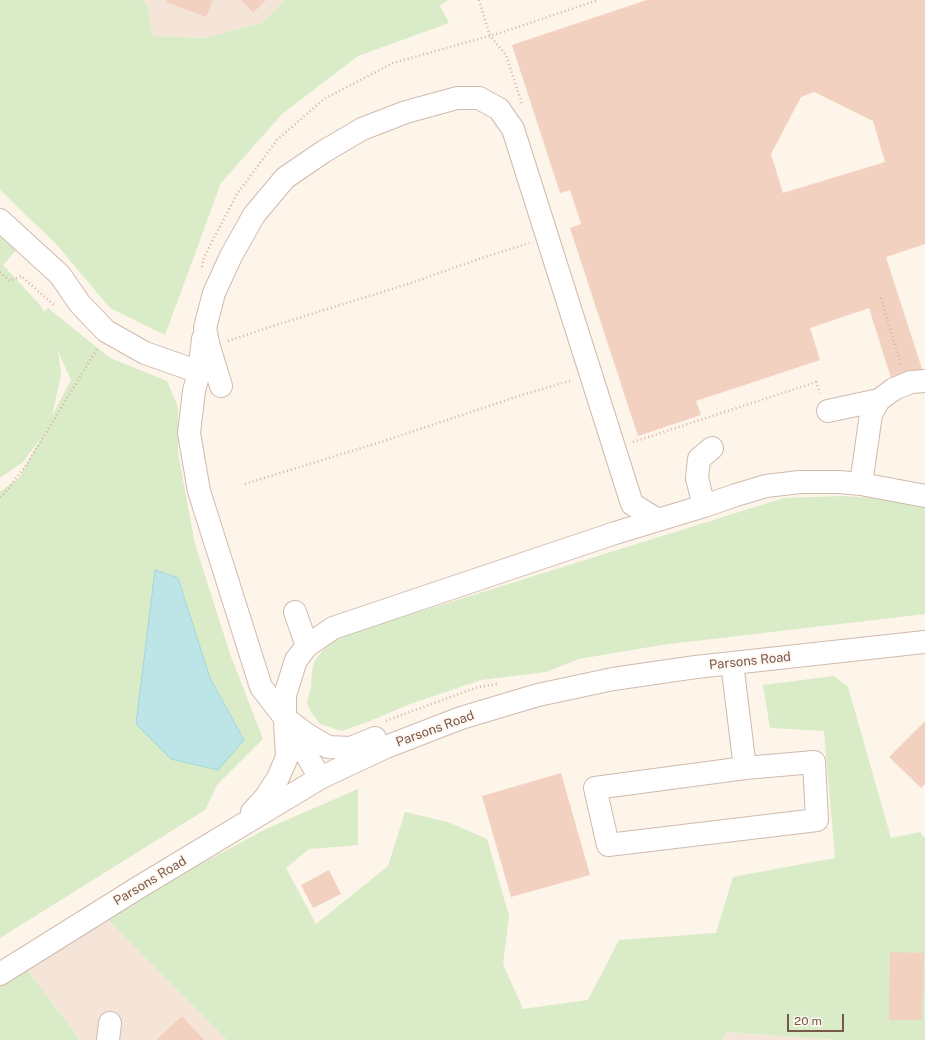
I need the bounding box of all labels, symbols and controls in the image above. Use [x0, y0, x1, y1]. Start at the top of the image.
street label: Parsons Road [708, 649, 792, 673]
street label: Parsons Road [394, 708, 476, 750]
street label: Parsons Road [111, 853, 189, 909]
scale bar [789, 1006, 846, 1032]
text: 20 m [794, 1014, 822, 1028]

